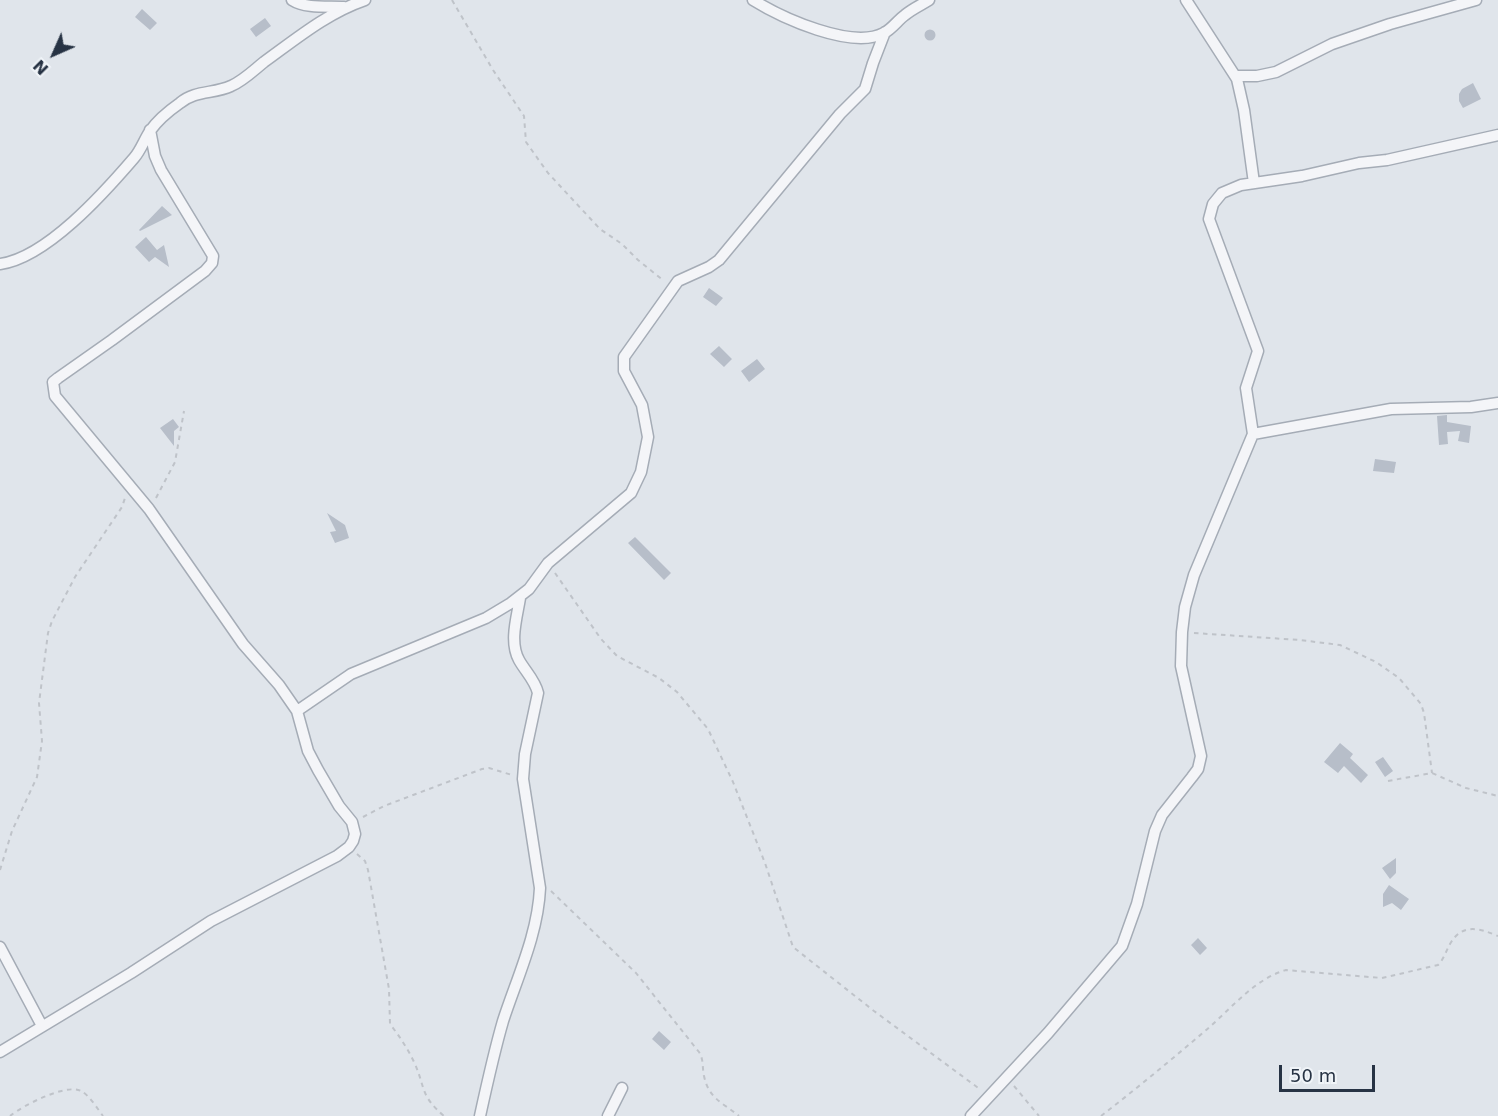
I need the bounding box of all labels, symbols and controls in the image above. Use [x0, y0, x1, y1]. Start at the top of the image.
north arrow [24, 24, 84, 84]
text: N [29, 56, 52, 79]
scale bar [1282, 1053, 1378, 1091]
text: 50 m [1290, 1065, 1336, 1086]

